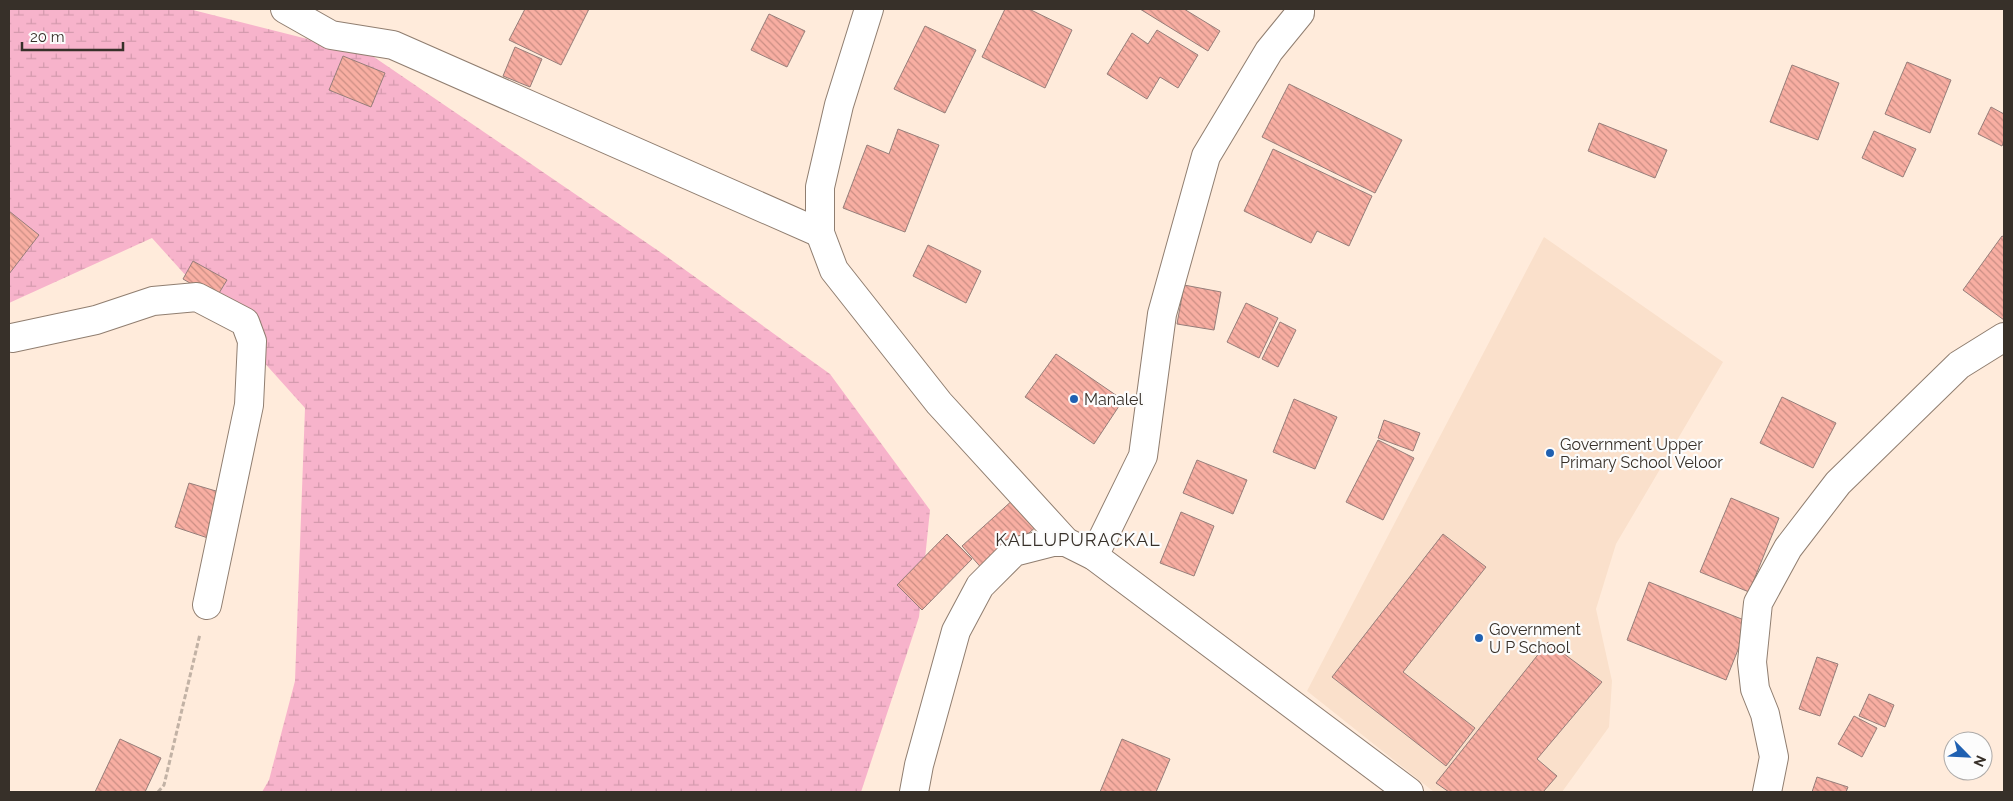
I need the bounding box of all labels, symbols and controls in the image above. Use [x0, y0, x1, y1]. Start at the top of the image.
scale bar [22, 20, 124, 52]
text: 20 m [30, 28, 65, 46]
place label: Manalel [1084, 390, 1143, 409]
marker: Manalel [1068, 393, 1080, 405]
place label: Government Upper Primary School Veloor [1560, 435, 1723, 472]
marker: Government Upper Primary School Veloor [1544, 447, 1556, 459]
district label: KALLUPURACKAL [995, 529, 1161, 550]
place label: Government U P School [1489, 620, 1582, 657]
marker: Government U P School [1473, 632, 1485, 644]
north arrow [1943, 731, 1993, 781]
text: N [1970, 753, 1989, 769]

